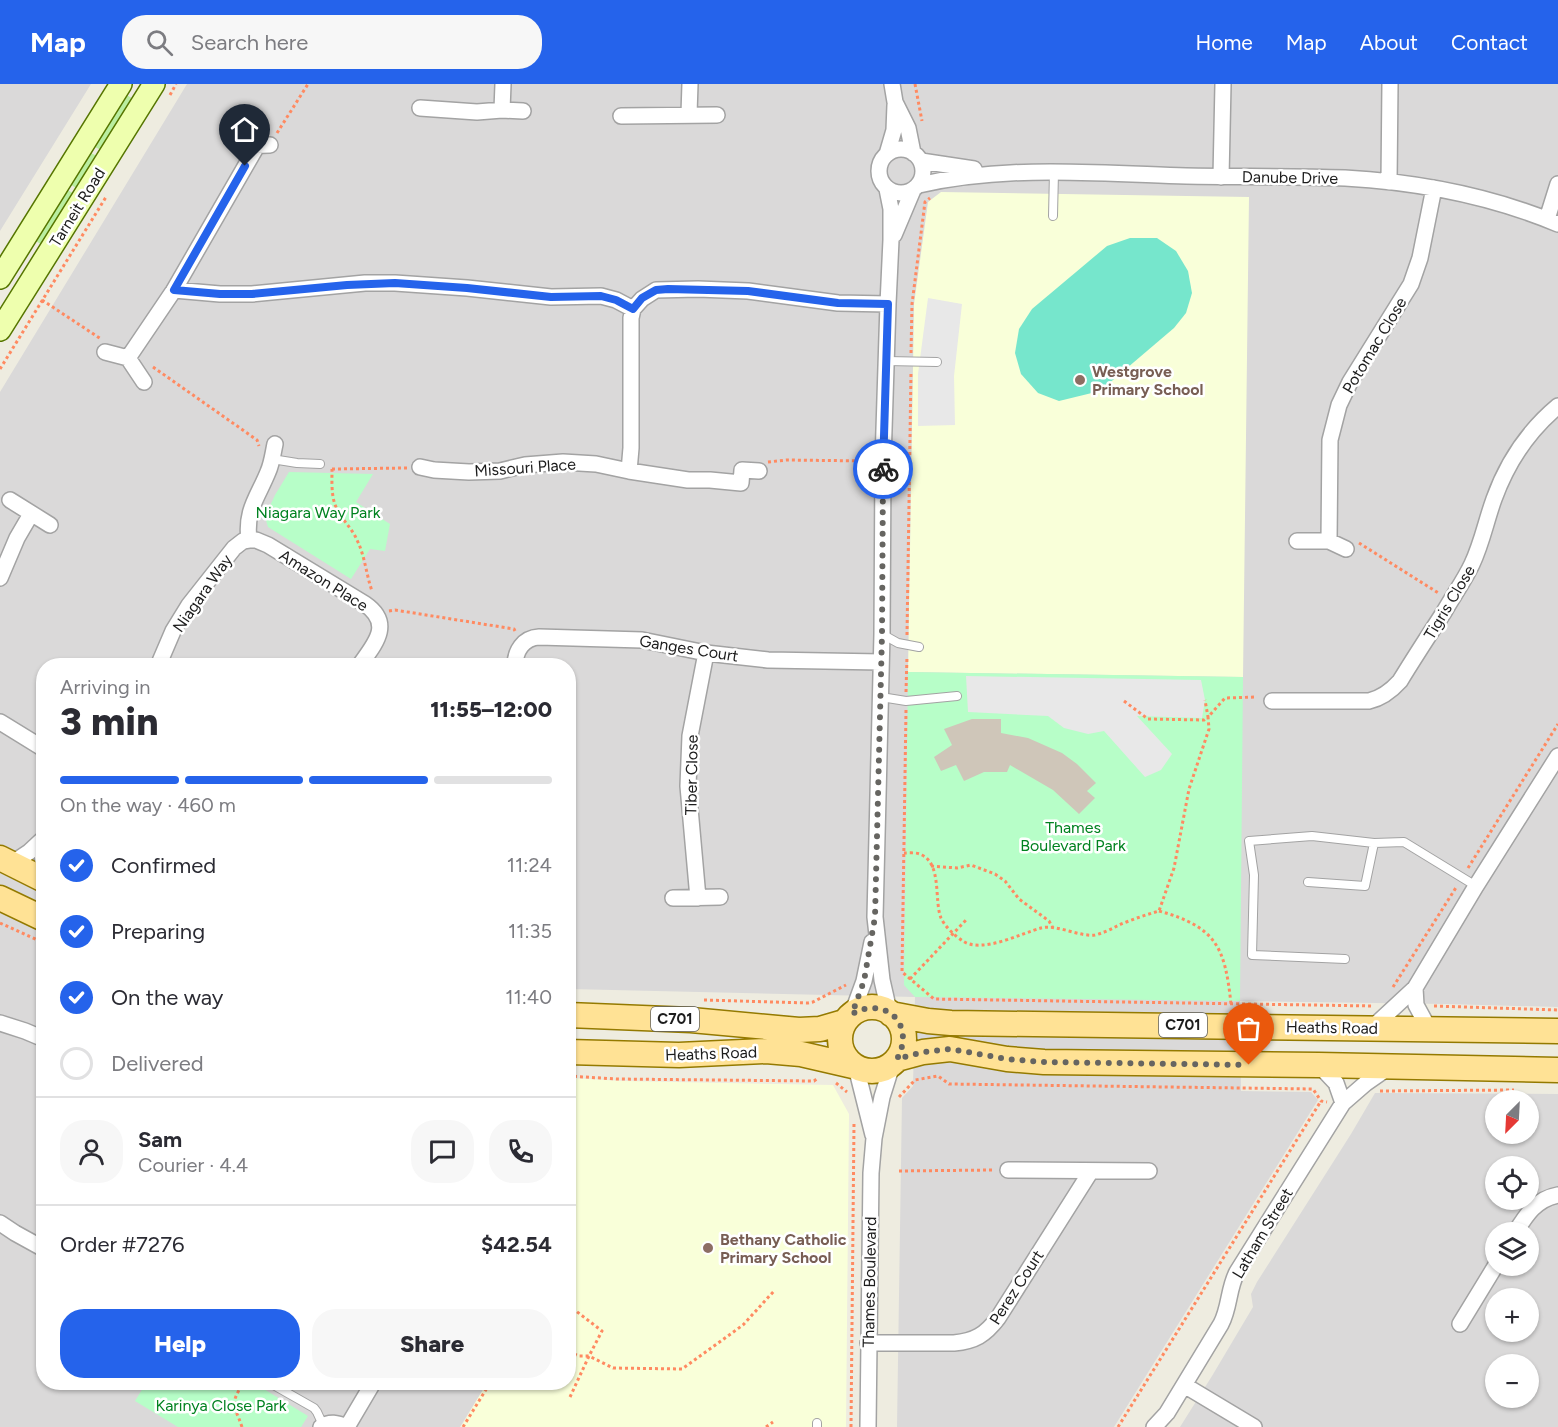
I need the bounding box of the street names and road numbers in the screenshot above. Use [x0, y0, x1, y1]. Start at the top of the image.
street label: Tarneit Road [46, 164, 109, 250]
street label: Danube Drive [1242, 167, 1338, 188]
street label: Potomac Close [1338, 294, 1411, 397]
street label: Missouri Place [474, 454, 577, 481]
street label: Amazon Place [276, 546, 372, 615]
street label: Niagara Way [169, 550, 236, 636]
street label: Tigris Close [1420, 562, 1479, 643]
street label: Ganges Court [638, 631, 740, 666]
street label: Tiber Close [681, 734, 702, 815]
road number: C701 [651, 1007, 699, 1031]
road number: C701 [1159, 1013, 1207, 1037]
street label: Heaths Road [1286, 1017, 1378, 1038]
street label: Heaths Road [665, 1042, 757, 1065]
street label: Latham Street [1228, 1185, 1297, 1282]
street label: Thames Boulevard [859, 1216, 880, 1348]
street label: Perez Court [985, 1246, 1048, 1328]

